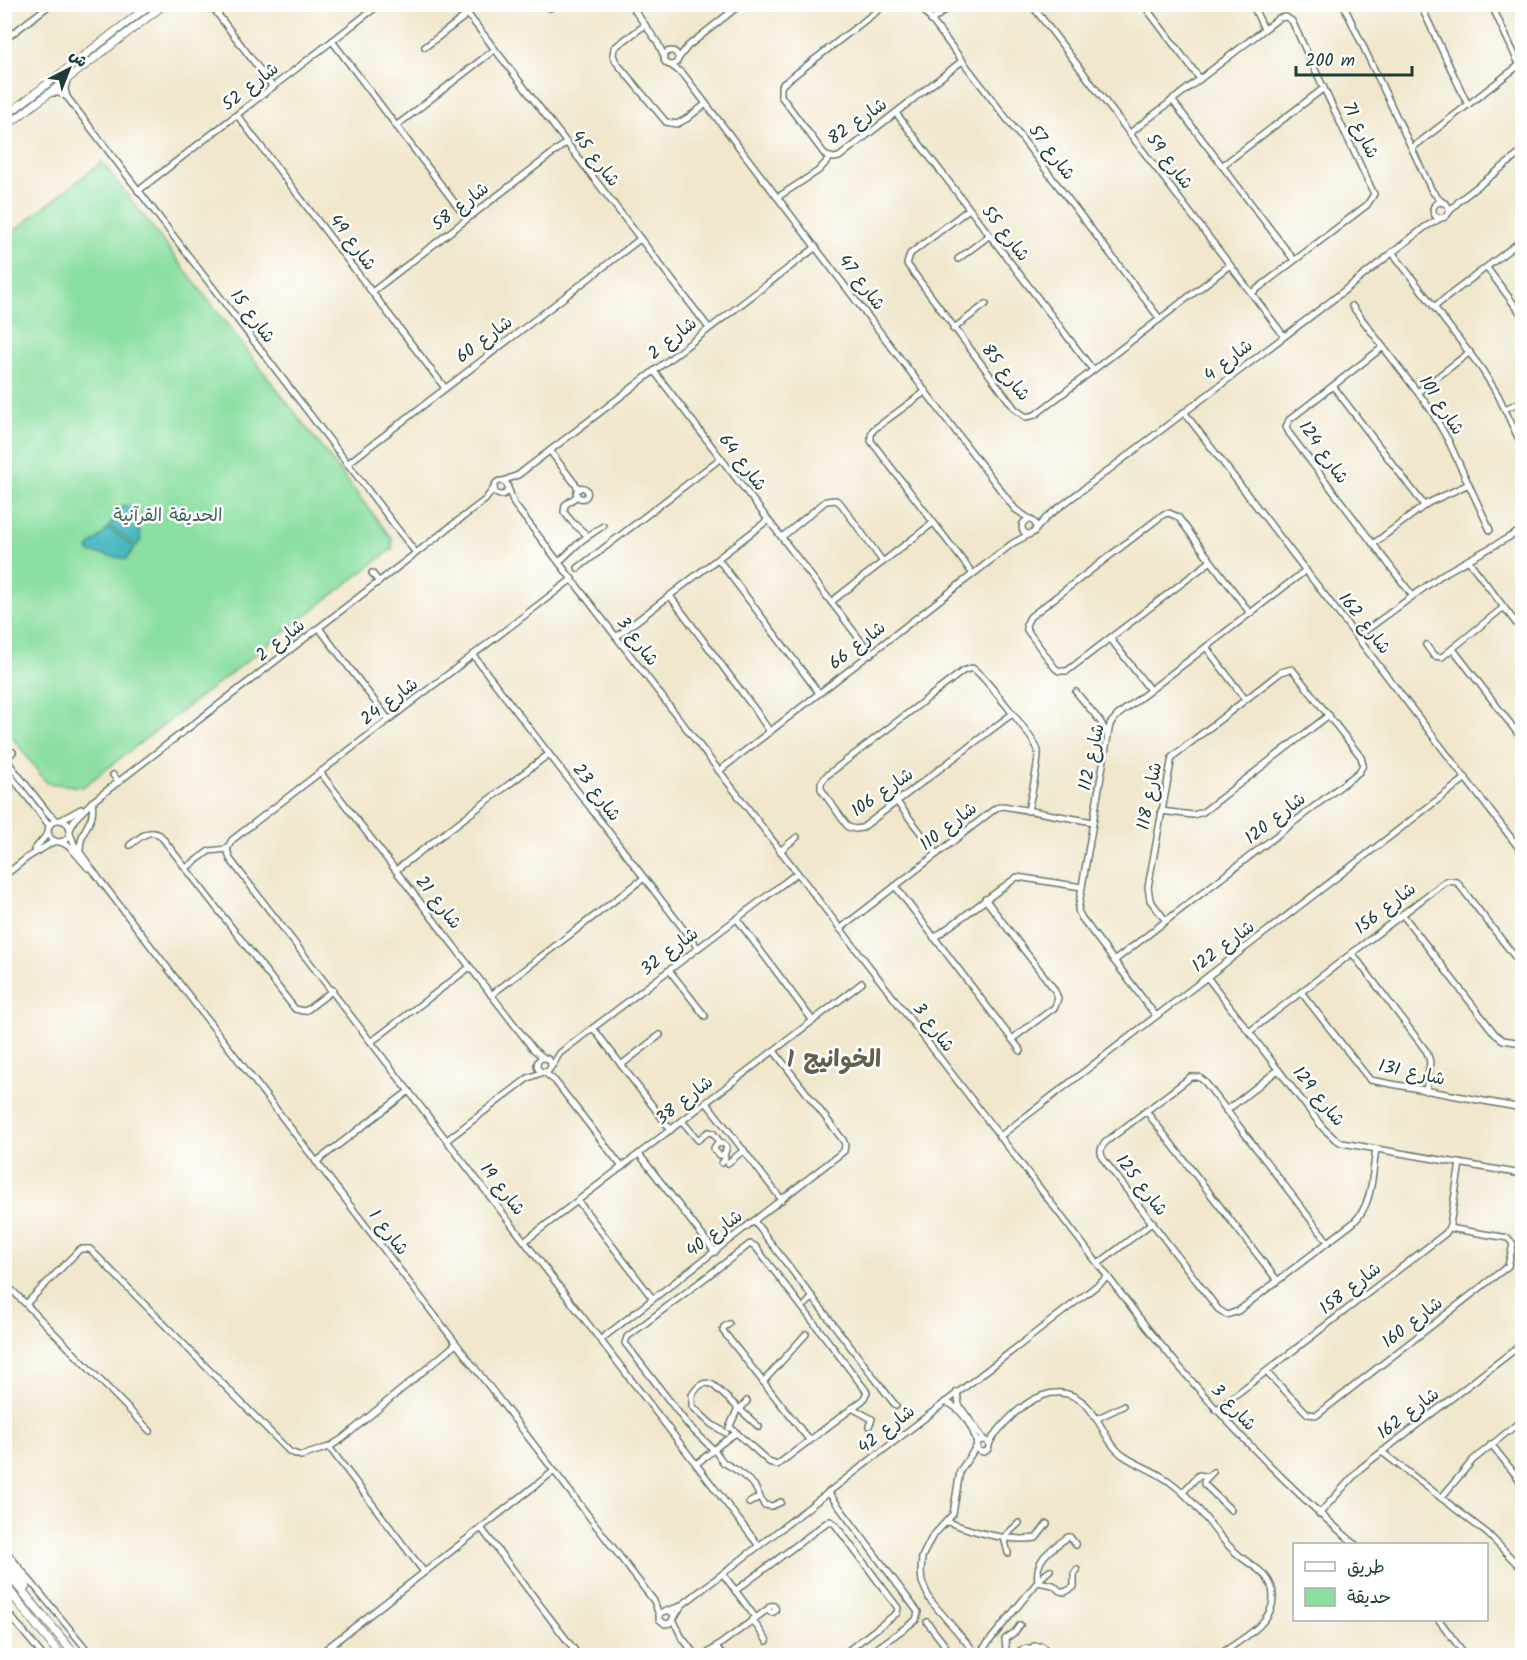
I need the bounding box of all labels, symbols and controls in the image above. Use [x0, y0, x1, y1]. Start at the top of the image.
north arrow [39, 39, 99, 99]
scale bar [1296, 39, 1412, 77]
text: ش [63, 44, 93, 74]
text: 200 m [1305, 47, 1355, 76]
street label: شارع 52 [216, 55, 286, 119]
street label: شارع 82 [822, 91, 894, 153]
street label: شارع 71 [1333, 97, 1386, 164]
street label: شارع 57 [1020, 119, 1082, 187]
street label: شارع 45 [563, 124, 626, 194]
street label: شارع 59 [1138, 127, 1200, 196]
street label: شارع 58 [426, 175, 496, 239]
street label: شارع 55 [973, 199, 1036, 269]
street label: شارع 49 [321, 208, 383, 278]
street label: شارع 47 [830, 248, 892, 317]
street label: شارع 15 [222, 284, 282, 350]
street label: شارع 60 [450, 309, 520, 371]
street label: شارع 2 [642, 310, 704, 368]
street label: شارع 4 [1198, 332, 1260, 390]
street label: شارع 85 [973, 338, 1037, 408]
street label: شارع 101 [1410, 370, 1471, 442]
street label: شارع 124 [1290, 415, 1355, 491]
street label: شارع 64 [710, 428, 773, 498]
park label: الحديقة القرآنية [114, 502, 222, 531]
street label: شارع 162 [1330, 587, 1397, 661]
street label: شارع 3 [608, 611, 665, 673]
street label: شارع 2 [250, 612, 312, 670]
street label: شارع 66 [823, 614, 893, 678]
street label: شارع 24 [355, 671, 425, 734]
street label: شارع 112 [1071, 721, 1114, 794]
street label: شارع 23 [564, 757, 628, 828]
street label: شارع 118 [1130, 760, 1171, 833]
street label: شارع 106 [846, 761, 920, 825]
street label: شارع 120 [1239, 786, 1313, 853]
street label: شارع 110 [914, 795, 984, 859]
street label: شارع 21 [407, 869, 468, 936]
street label: شارع 156 [1349, 876, 1423, 943]
street label: شارع 122 [1186, 914, 1262, 981]
street label: شارع 32 [634, 920, 705, 984]
street label: شارع 3 [904, 997, 961, 1059]
district label: الخوانيج 1 [787, 1041, 881, 1080]
street label: شارع 131 [1376, 1052, 1448, 1095]
street label: شارع 129 [1284, 1060, 1351, 1134]
street label: شارع 38 [649, 1069, 720, 1133]
street label: شارع 125 [1107, 1149, 1174, 1223]
street label: شارع 19 [472, 1157, 532, 1223]
street label: شارع 40 [680, 1203, 750, 1265]
street label: شارع 1 [360, 1204, 415, 1262]
street label: شارع 158 [1313, 1255, 1388, 1323]
street label: شارع 160 [1376, 1290, 1450, 1356]
street label: شارع 3 [1203, 1377, 1263, 1439]
street label: شارع 162 [1371, 1381, 1446, 1448]
street label: شارع 42 [852, 1398, 922, 1462]
legend [1293, 1543, 1488, 1621]
text: طريق [1347, 1554, 1385, 1583]
text: حديقة [1347, 1584, 1391, 1613]

